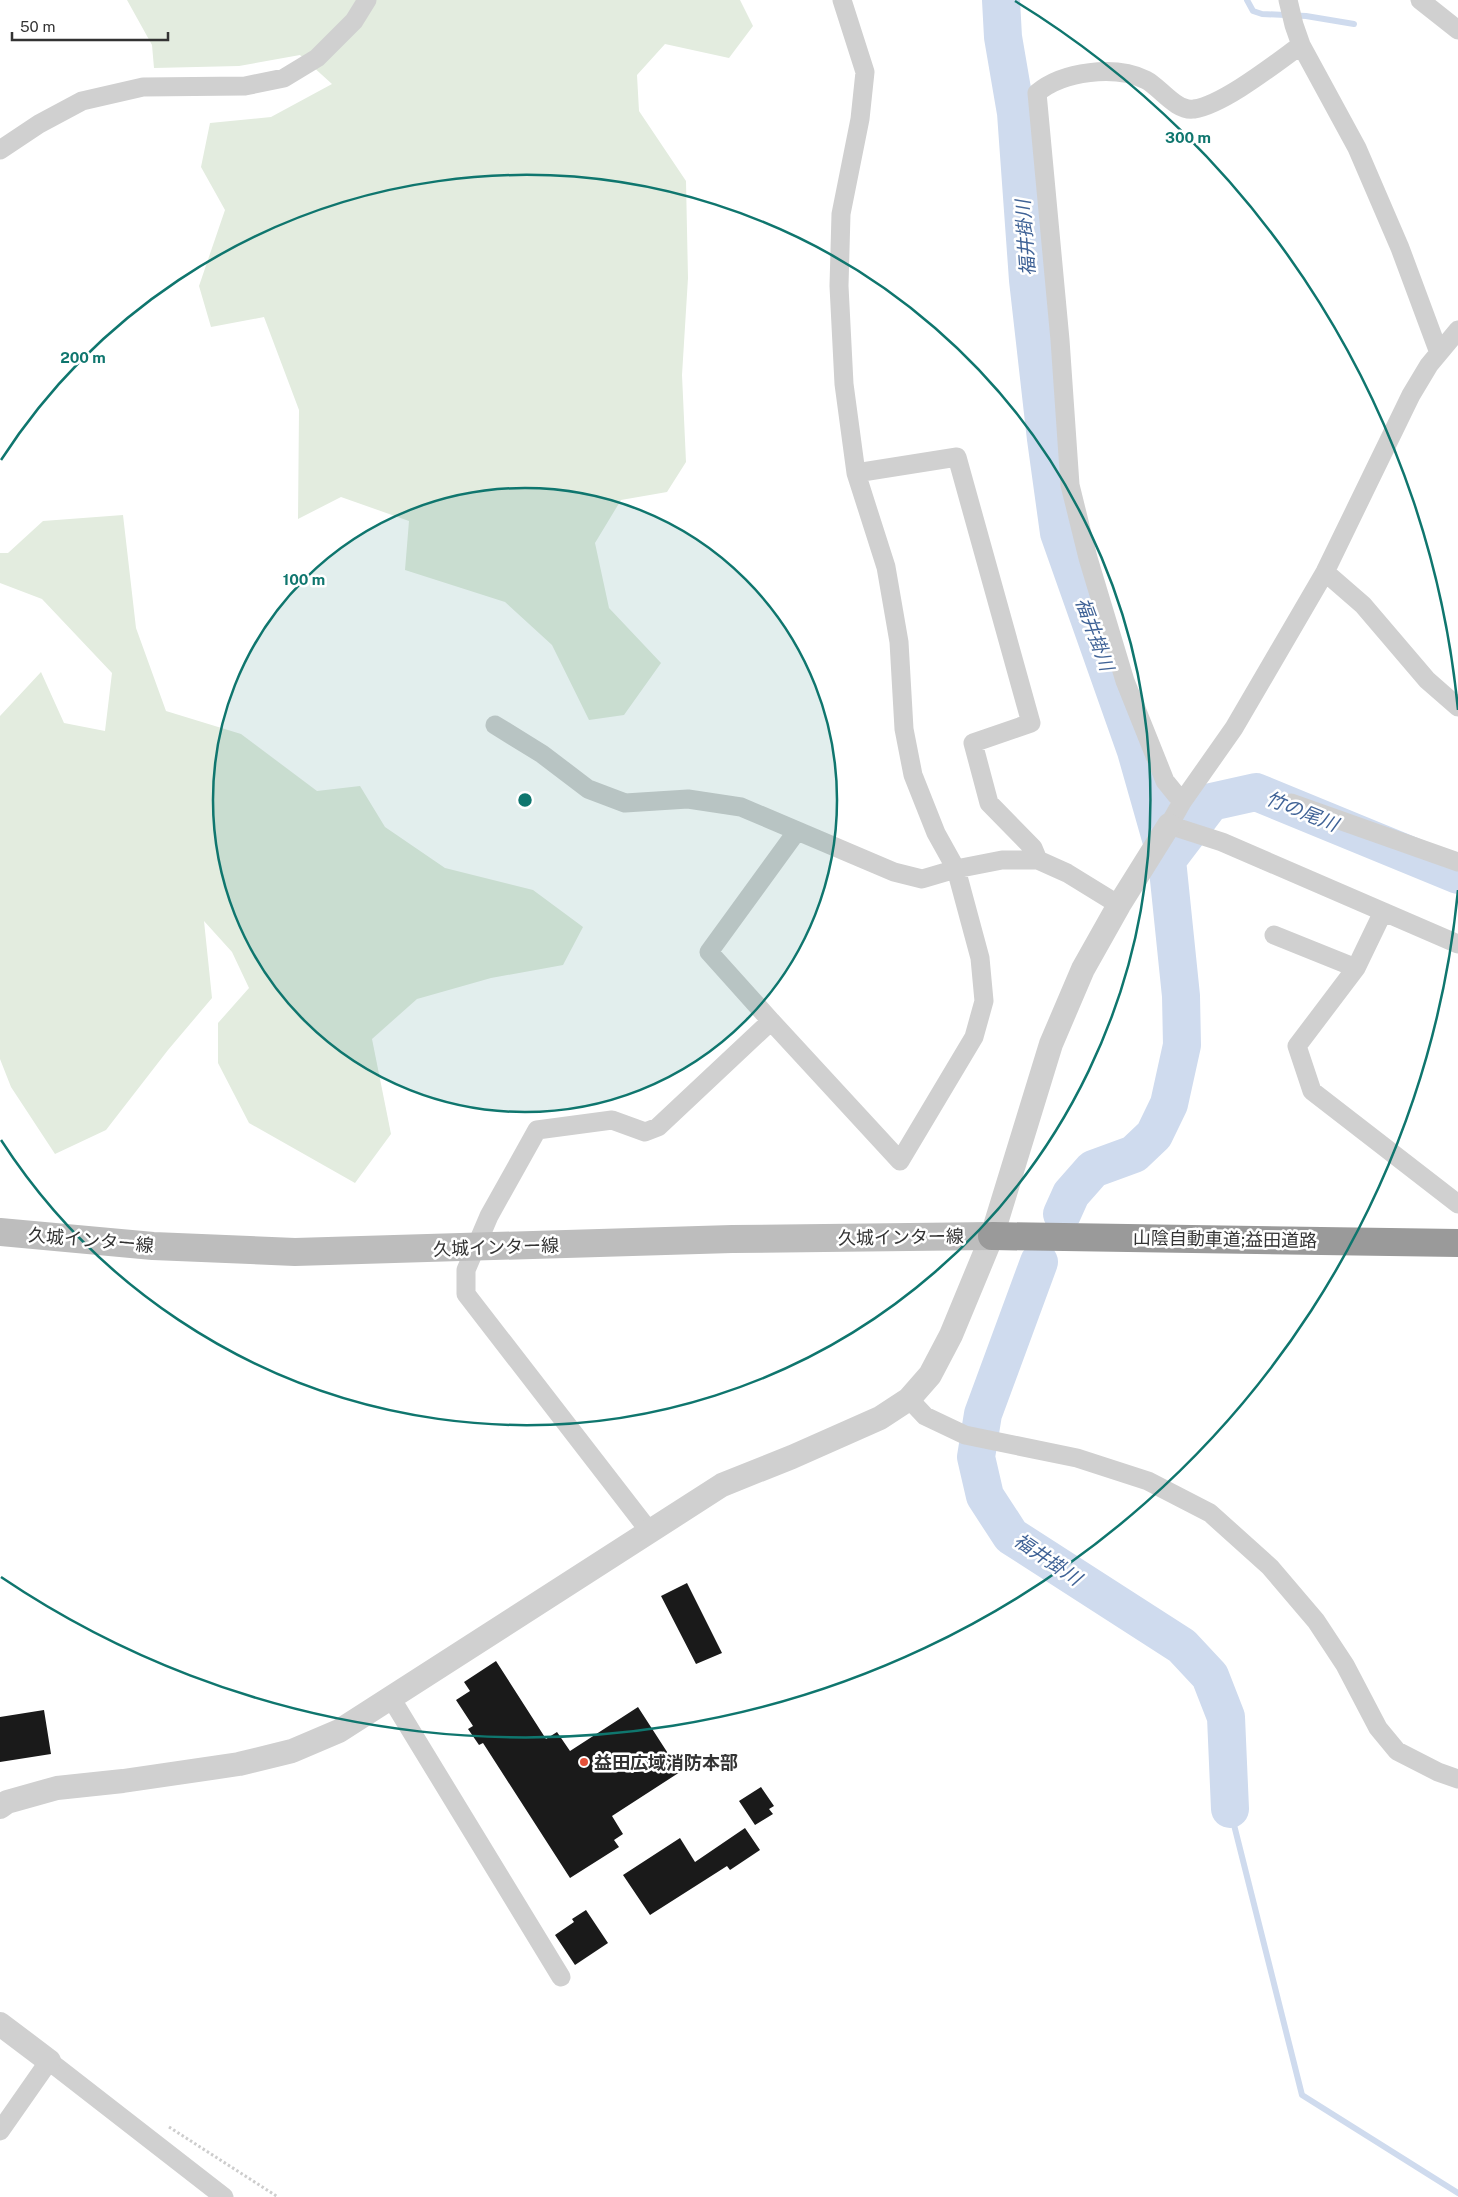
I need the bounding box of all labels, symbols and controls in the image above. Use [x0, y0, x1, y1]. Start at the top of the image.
scale bar [12, 10, 169, 42]
text: 50 m [20, 18, 55, 35]
text: 300 m [1165, 129, 1211, 146]
water label: 福井掛川 [1011, 197, 1039, 277]
text: 200 m [60, 349, 106, 366]
text: 100 m [283, 571, 325, 588]
water label: 福井掛川 [1072, 595, 1119, 675]
water label: 竹の尾川 [1263, 787, 1343, 836]
centre of rings [516, 791, 534, 809]
street label: 久城インター線 [27, 1224, 155, 1256]
street label: 久城インター線 [838, 1225, 964, 1249]
street label: 山陰自動車道;益田道路 [1133, 1227, 1317, 1251]
street label: 久城インター線 [433, 1234, 559, 1260]
water label: 福井掛川 [1010, 1529, 1087, 1590]
place label: 益田広域消防本部 [594, 1752, 738, 1773]
marker: 益田広域消防本部 [578, 1756, 590, 1768]

